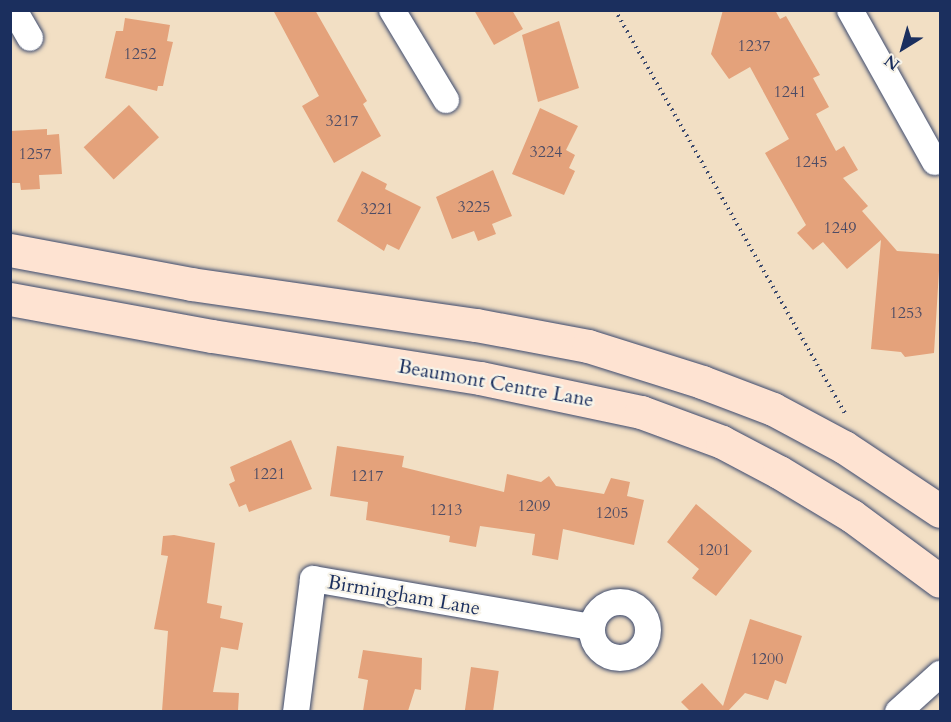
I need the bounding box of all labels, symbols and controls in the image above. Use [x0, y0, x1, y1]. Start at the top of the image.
north arrow [873, 18, 933, 78]
house number: 1237 [738, 36, 770, 56]
house number: 1252 [124, 44, 156, 64]
text: N [880, 49, 904, 75]
house number: 1241 [774, 82, 806, 102]
house number: 3217 [326, 111, 358, 131]
house number: 3224 [530, 142, 562, 162]
house number: 1257 [19, 144, 51, 164]
house number: 1245 [795, 152, 827, 172]
house number: 3225 [458, 197, 490, 217]
house number: 3221 [361, 199, 393, 219]
house number: 1249 [824, 218, 856, 238]
house number: 1253 [890, 303, 922, 323]
street label: Beaumont Centre Lane [396, 354, 596, 412]
house number: 1221 [253, 464, 285, 484]
house number: 1217 [351, 466, 383, 486]
house number: 1209 [518, 496, 550, 516]
house number: 1213 [430, 500, 462, 520]
house number: 1205 [596, 503, 628, 523]
house number: 1201 [698, 540, 730, 560]
street label: Birmingham Lane [326, 570, 482, 620]
house number: 1200 [751, 649, 783, 669]

